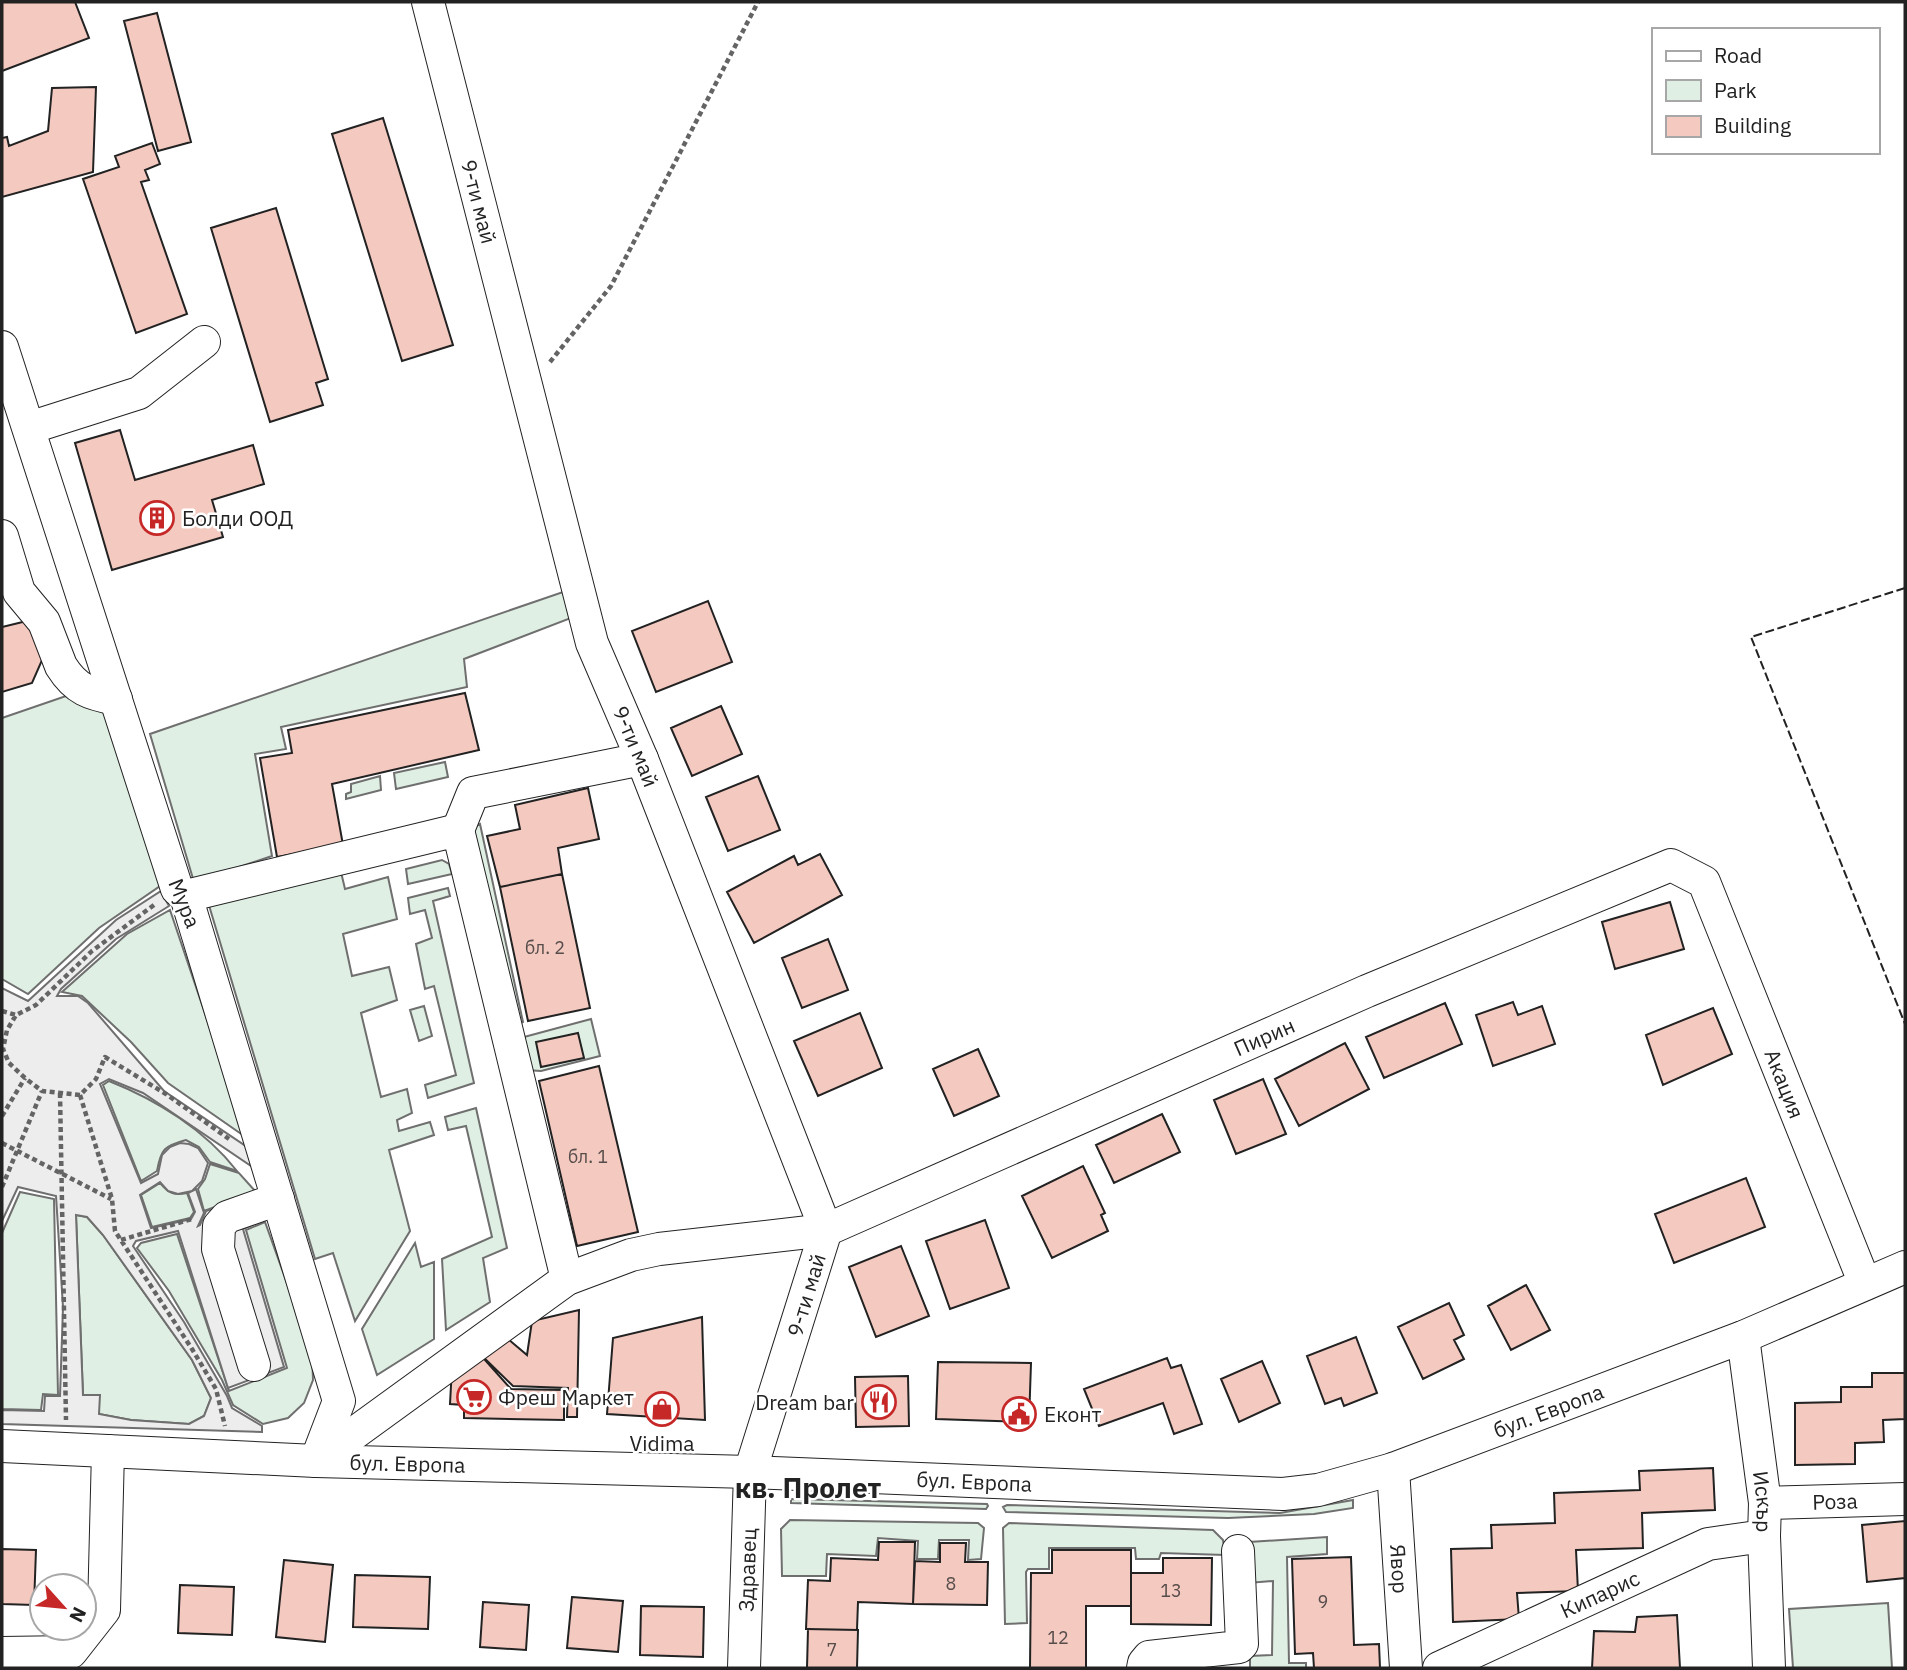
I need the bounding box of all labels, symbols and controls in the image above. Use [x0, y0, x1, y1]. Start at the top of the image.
legend [1652, 28, 1879, 154]
text: Road [1714, 41, 1762, 69]
text: Park [1714, 76, 1757, 104]
text: Building [1714, 111, 1791, 139]
street label: 9-ти май [455, 157, 503, 247]
building icon: Болди ООД [138, 499, 176, 537]
place label: Болди ООД [182, 504, 293, 532]
street label: 9-ти май [607, 701, 666, 791]
street label: Мура [162, 874, 208, 932]
house number: бл. 2 [525, 936, 565, 959]
street label: Пирин [1229, 1011, 1299, 1062]
street label: Акация [1758, 1045, 1811, 1122]
house number: бл. 1 [568, 1145, 608, 1168]
street label: 9-ти май [780, 1250, 832, 1340]
street label: бул. Европа [1489, 1377, 1607, 1444]
supermarket icon: Фреш Маркет [455, 1378, 493, 1416]
place label: Фреш Маркет [498, 1383, 634, 1411]
restaurant icon: Dream bar [860, 1383, 898, 1421]
place label: Dream bar [755, 1388, 854, 1416]
shop icon: Vidima [643, 1390, 681, 1428]
public building icon: Еконт [1000, 1395, 1038, 1433]
place label: Еконт [1044, 1400, 1102, 1428]
place label: Vidima [629, 1429, 695, 1457]
street label: бул. Европа [349, 1448, 466, 1479]
street label: бул. Европа [916, 1465, 1033, 1498]
district label: кв. Пролет [735, 1469, 882, 1506]
street label: Искър [1747, 1469, 1780, 1533]
street label: Роза [1812, 1486, 1858, 1516]
street label: Здравец [732, 1527, 762, 1613]
street label: Явор [1384, 1543, 1415, 1594]
street label: Кипарис [1556, 1564, 1644, 1624]
north arrow [28, 1572, 98, 1642]
house number: 8 [946, 1572, 956, 1595]
house number: 13 [1160, 1579, 1182, 1602]
house number: 9 [1318, 1590, 1328, 1613]
text: N [64, 1603, 92, 1626]
house number: 12 [1047, 1626, 1069, 1649]
house number: 7 [827, 1638, 837, 1661]

